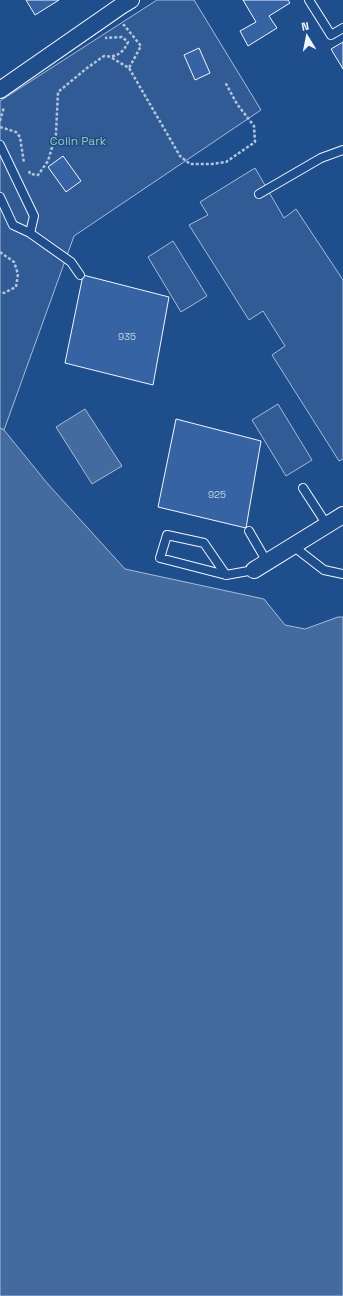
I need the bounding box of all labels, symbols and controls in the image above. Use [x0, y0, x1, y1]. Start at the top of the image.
north arrow [287, 16, 327, 56]
text: N [300, 19, 310, 34]
park label: Colin Park [50, 133, 107, 149]
house number: 935 [118, 330, 136, 343]
house number: 925 [208, 488, 226, 501]

